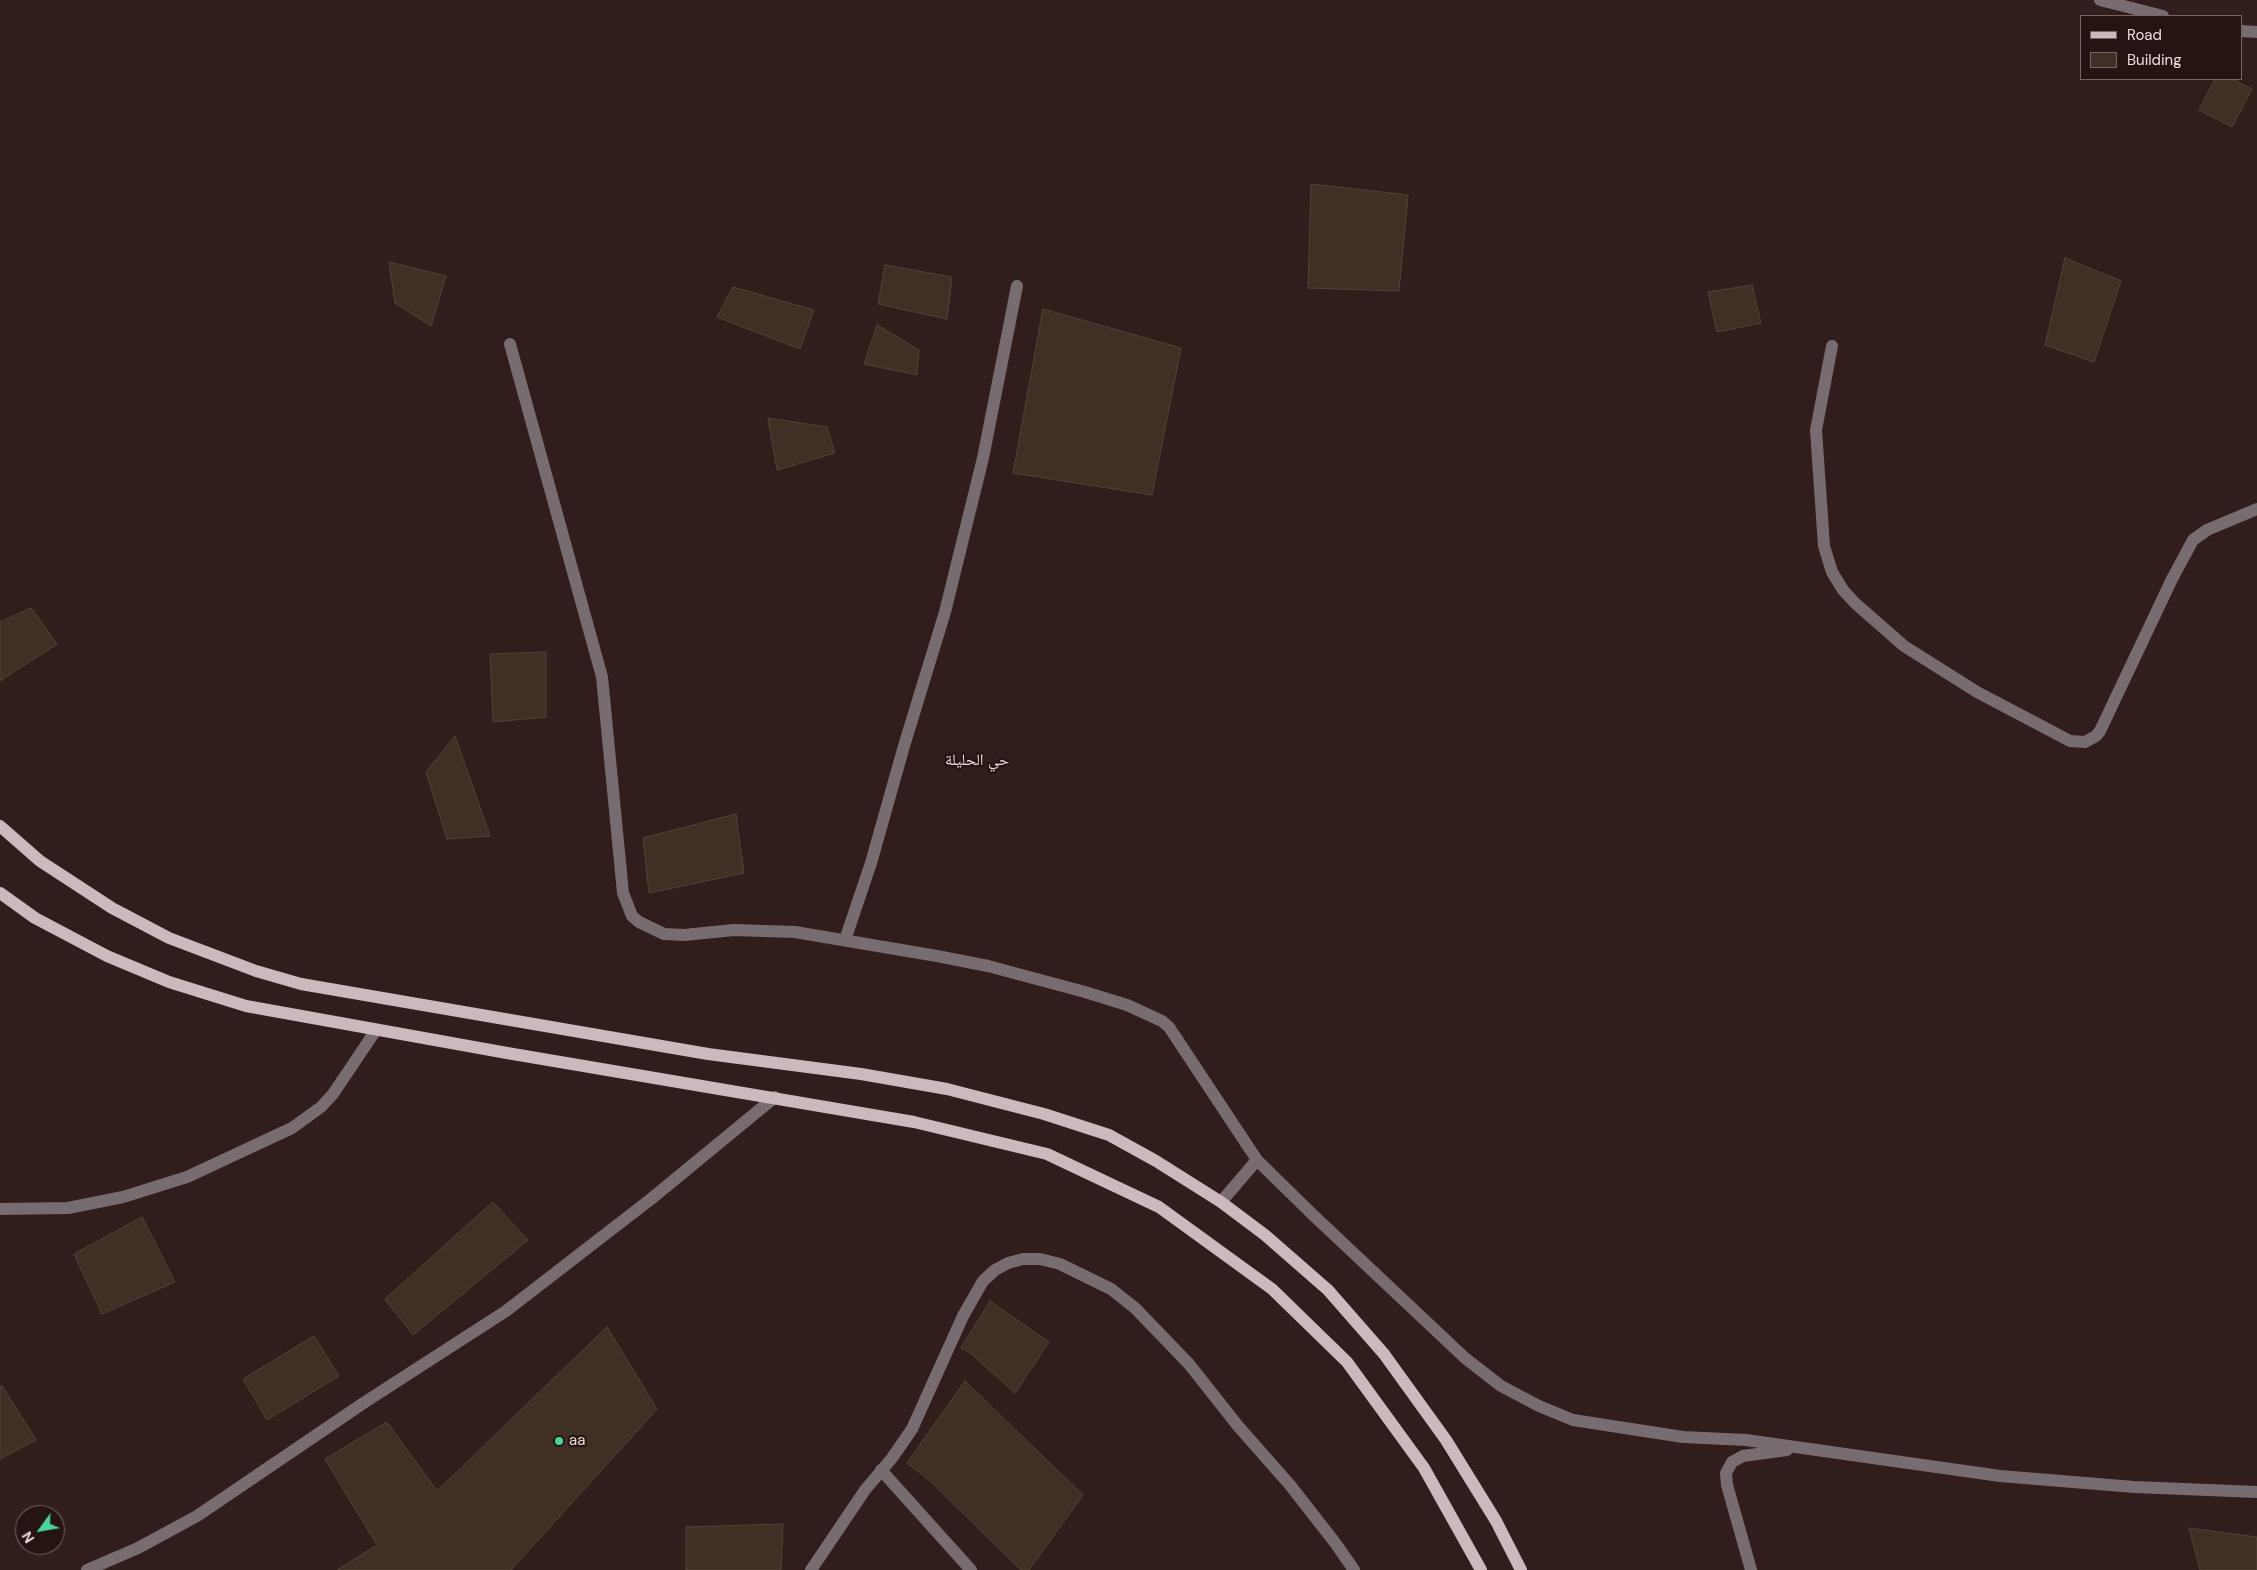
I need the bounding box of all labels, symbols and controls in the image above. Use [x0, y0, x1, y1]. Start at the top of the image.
legend [2080, 15, 2242, 80]
text: Road [2127, 25, 2162, 45]
text: Building [2127, 50, 2182, 70]
district label: حي الحليلة [945, 751, 1009, 771]
place label: aa [569, 1432, 585, 1450]
marker: aa [553, 1435, 565, 1447]
north arrow [15, 1505, 65, 1555]
text: N [18, 1528, 38, 1547]

